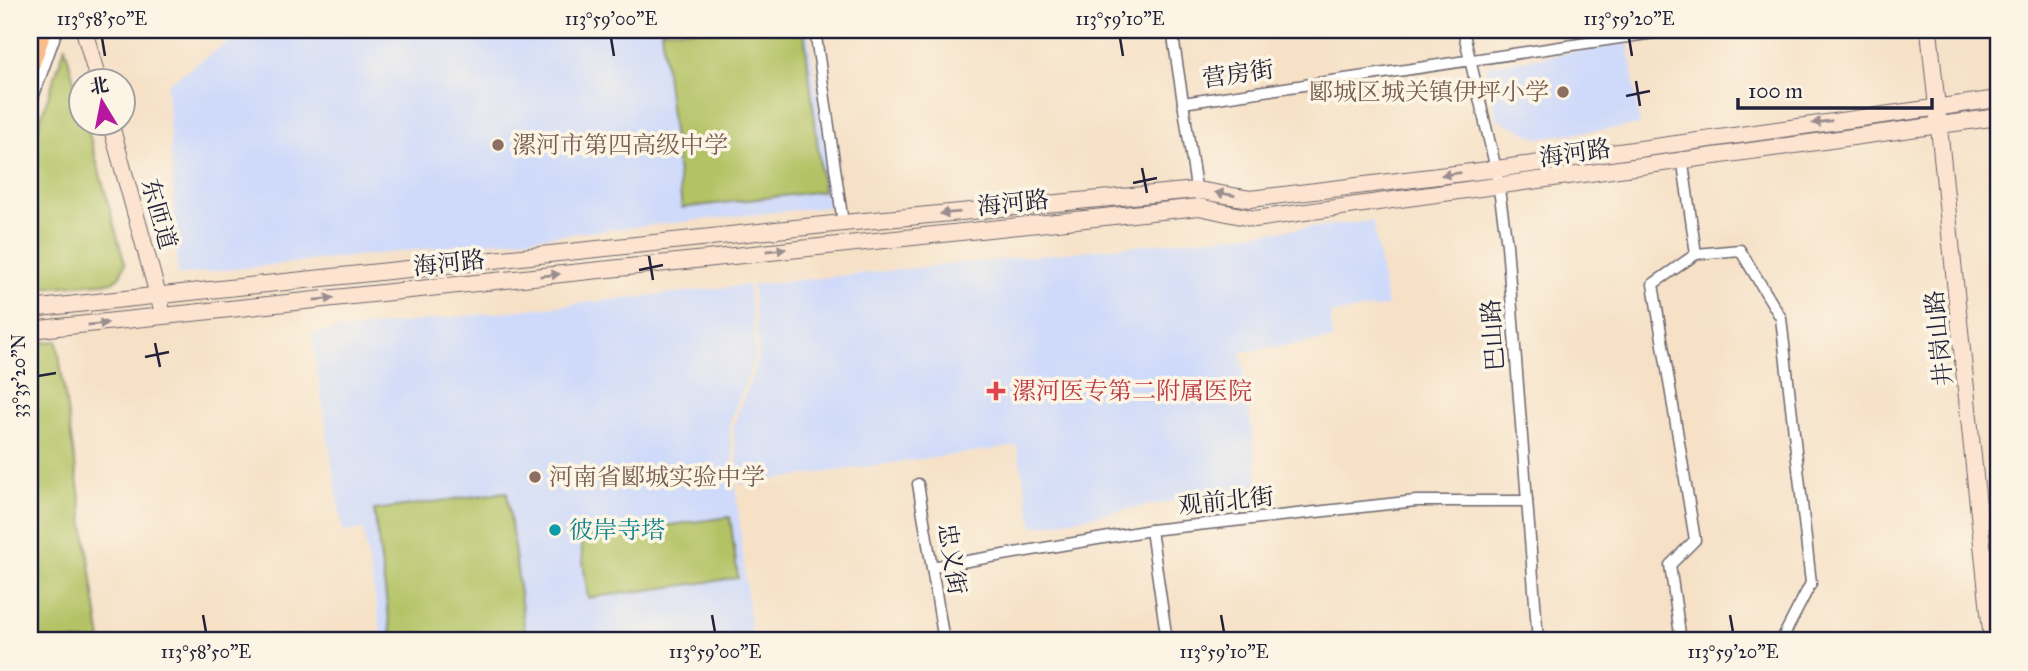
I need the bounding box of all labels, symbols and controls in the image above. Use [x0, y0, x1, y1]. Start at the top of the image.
text: 113°58'50"E [57, 8, 147, 30]
text: 113°59'00"E [565, 8, 657, 30]
text: 113°59'10"E [1075, 8, 1165, 30]
text: 113°59'20"E [1583, 8, 1675, 30]
street label: 营房街 [1200, 54, 1276, 94]
north arrow [66, 66, 136, 136]
scale bar [1738, 66, 1932, 110]
text: 北 [88, 73, 110, 99]
place label: 郾城区城关镇伊坪小学 [1309, 77, 1549, 107]
text: 100 m [1748, 78, 1803, 104]
marker: 郾城区城关镇伊坪小学 [1555, 84, 1571, 100]
one-way arrow [1810, 117, 1832, 128]
place label: 漯河市第四高级中学 [512, 130, 728, 160]
street label: 海河路 [1537, 133, 1613, 173]
marker: 漯河市第四高级中学 [490, 137, 506, 153]
one-way arrow [1439, 169, 1461, 180]
street label: 东匝道 [135, 175, 183, 253]
street label: 海河路 [976, 184, 1050, 222]
one-way arrow [1214, 188, 1236, 199]
one-way arrow [939, 207, 961, 218]
street label: 海河路 [412, 244, 486, 282]
one-way arrow [765, 244, 787, 255]
one-way arrow [539, 269, 561, 280]
street label: 井岗山路 [1919, 289, 1959, 387]
one-way arrow [313, 294, 335, 305]
street label: 巴山路 [1476, 298, 1510, 372]
one-way arrow [87, 318, 109, 329]
text: 33°35'20"N [8, 334, 30, 418]
place label: 漯河医专第二附属医院 [1012, 376, 1252, 406]
marker: 漯河医专第二附属医院 [986, 381, 1006, 401]
place label: 河南省郾城实验中学 [549, 462, 765, 492]
marker: 河南省郾城实验中学 [527, 469, 543, 485]
street label: 观前北街 [1177, 481, 1275, 521]
place label: 彼岸寺塔 [569, 515, 665, 545]
street label: 忠义街 [932, 521, 972, 597]
marker: 彼岸寺塔 [547, 522, 563, 538]
text: 113°58'50"E [161, 641, 251, 663]
text: 113°59'00"E [669, 641, 761, 663]
text: 113°59'10"E [1179, 641, 1269, 663]
text: 113°59'20"E [1687, 641, 1779, 663]

